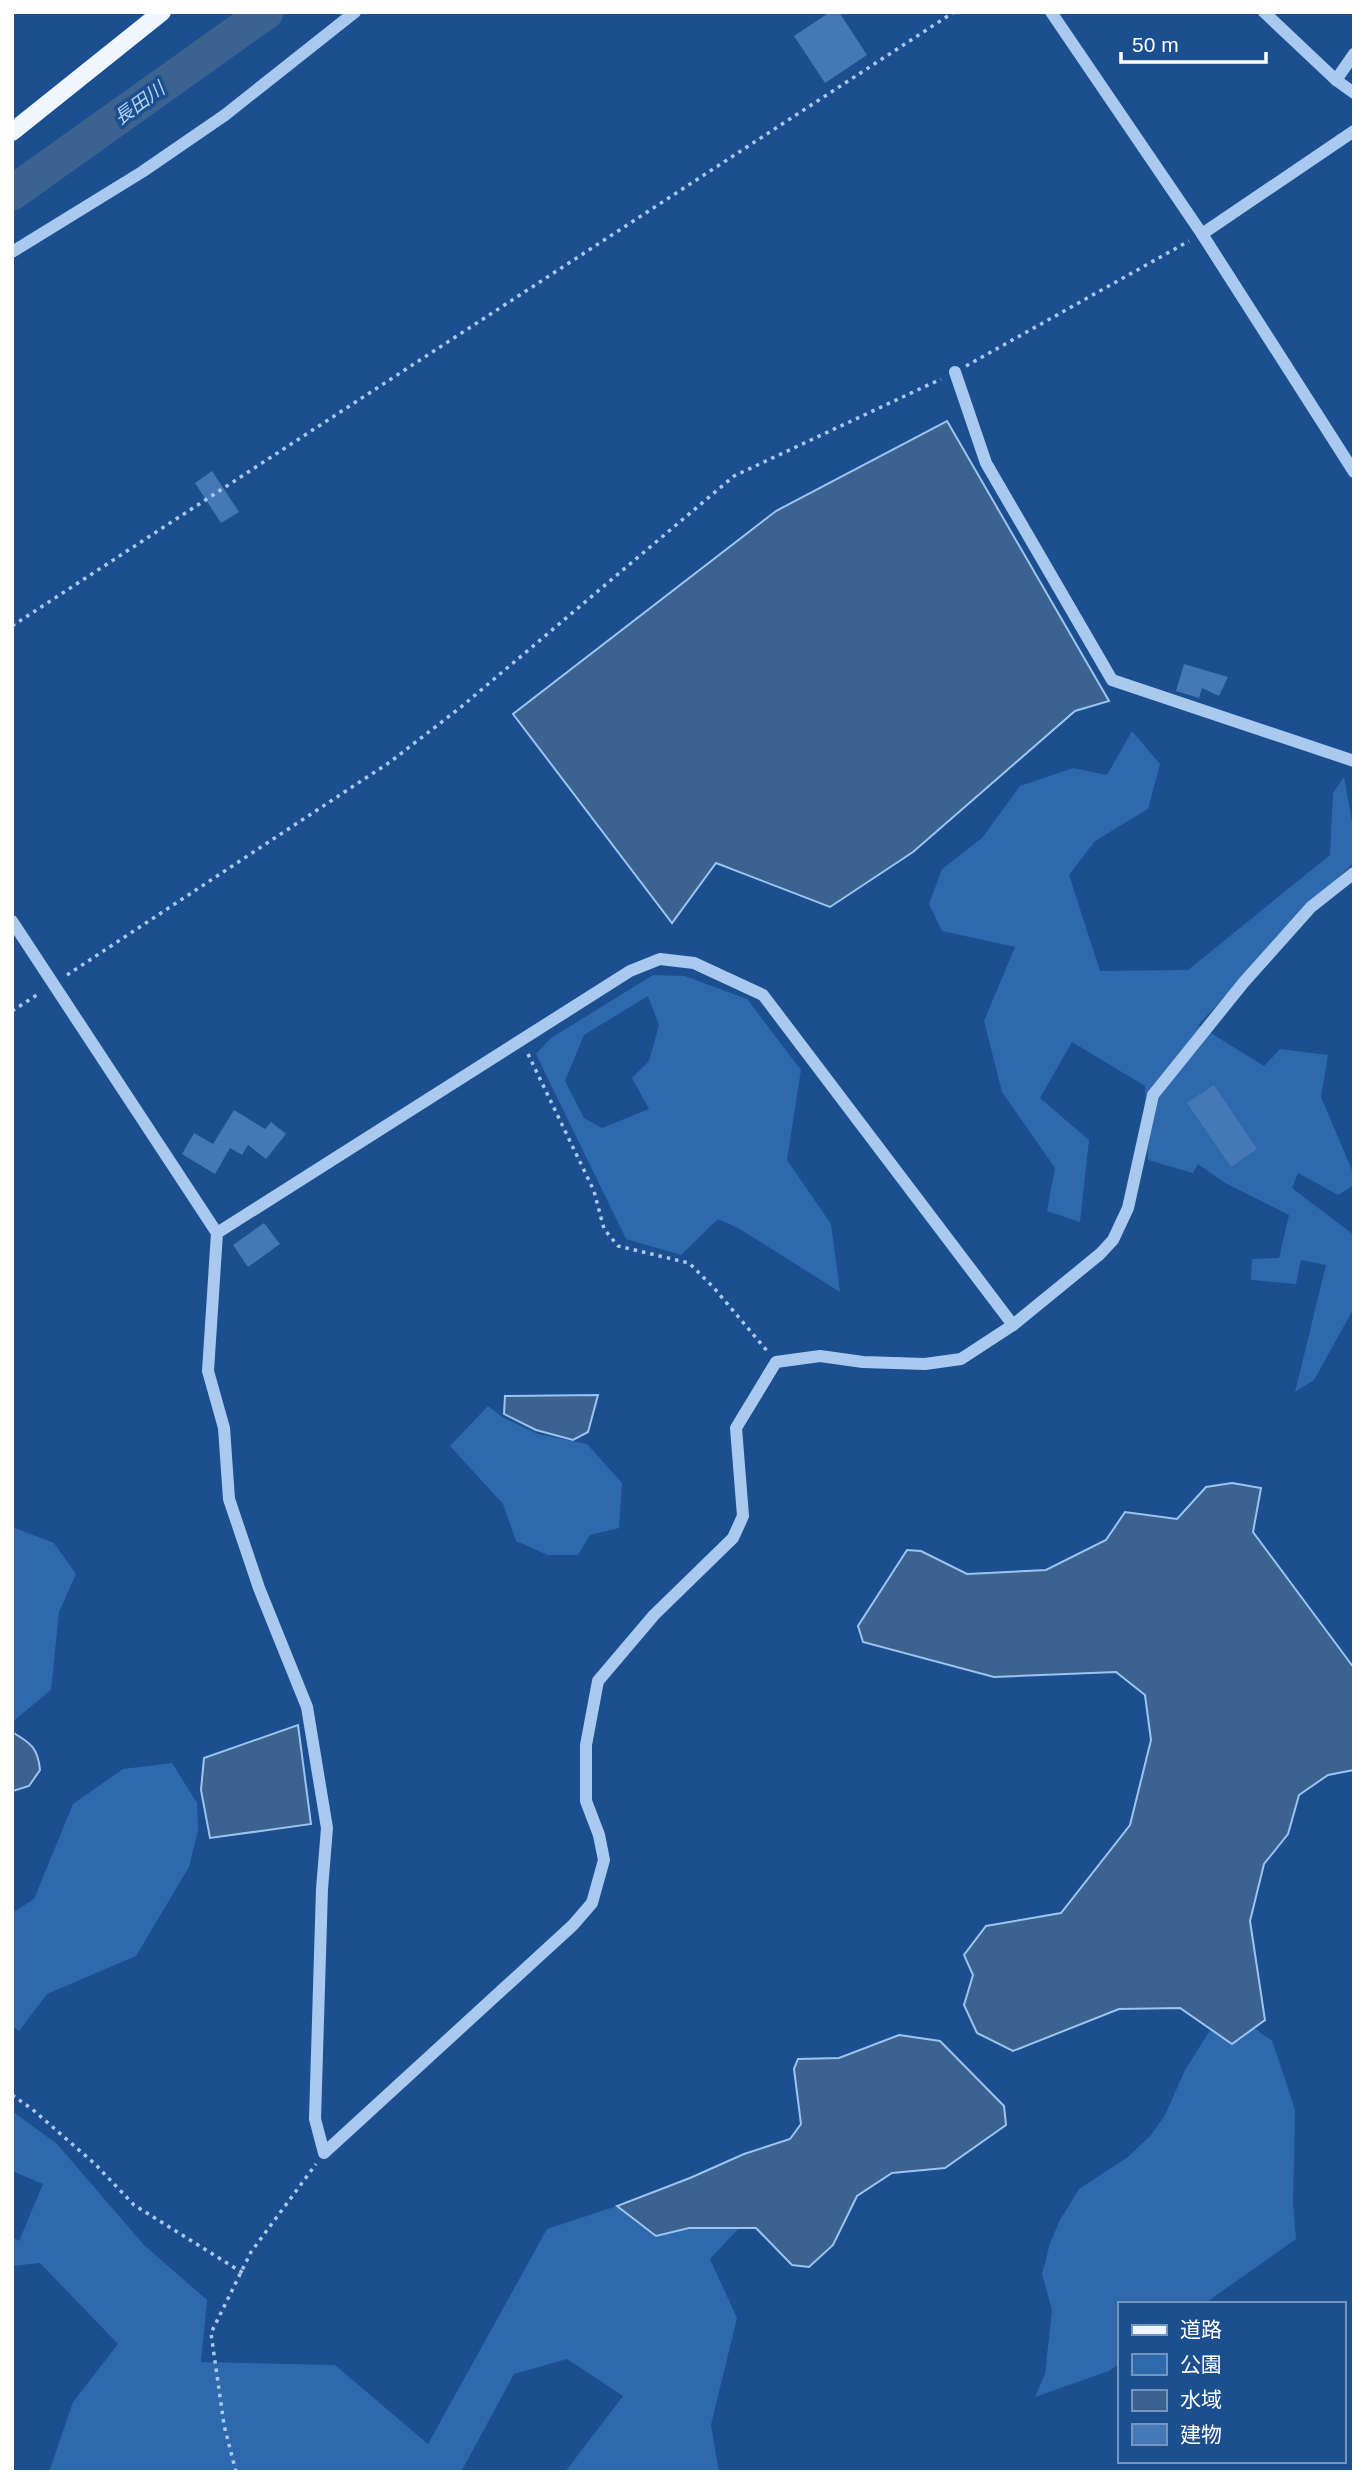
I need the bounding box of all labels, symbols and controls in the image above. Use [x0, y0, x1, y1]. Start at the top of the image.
scale bar [1121, 21, 1266, 65]
text: 50 m [1132, 33, 1179, 56]
water label: 長田川 [110, 77, 170, 129]
legend [1118, 2302, 1345, 2463]
text: 道路 [1180, 2318, 1222, 2341]
text: 公園 [1180, 2353, 1222, 2376]
text: 水域 [1180, 2388, 1222, 2411]
text: 建物 [1180, 2423, 1222, 2446]

